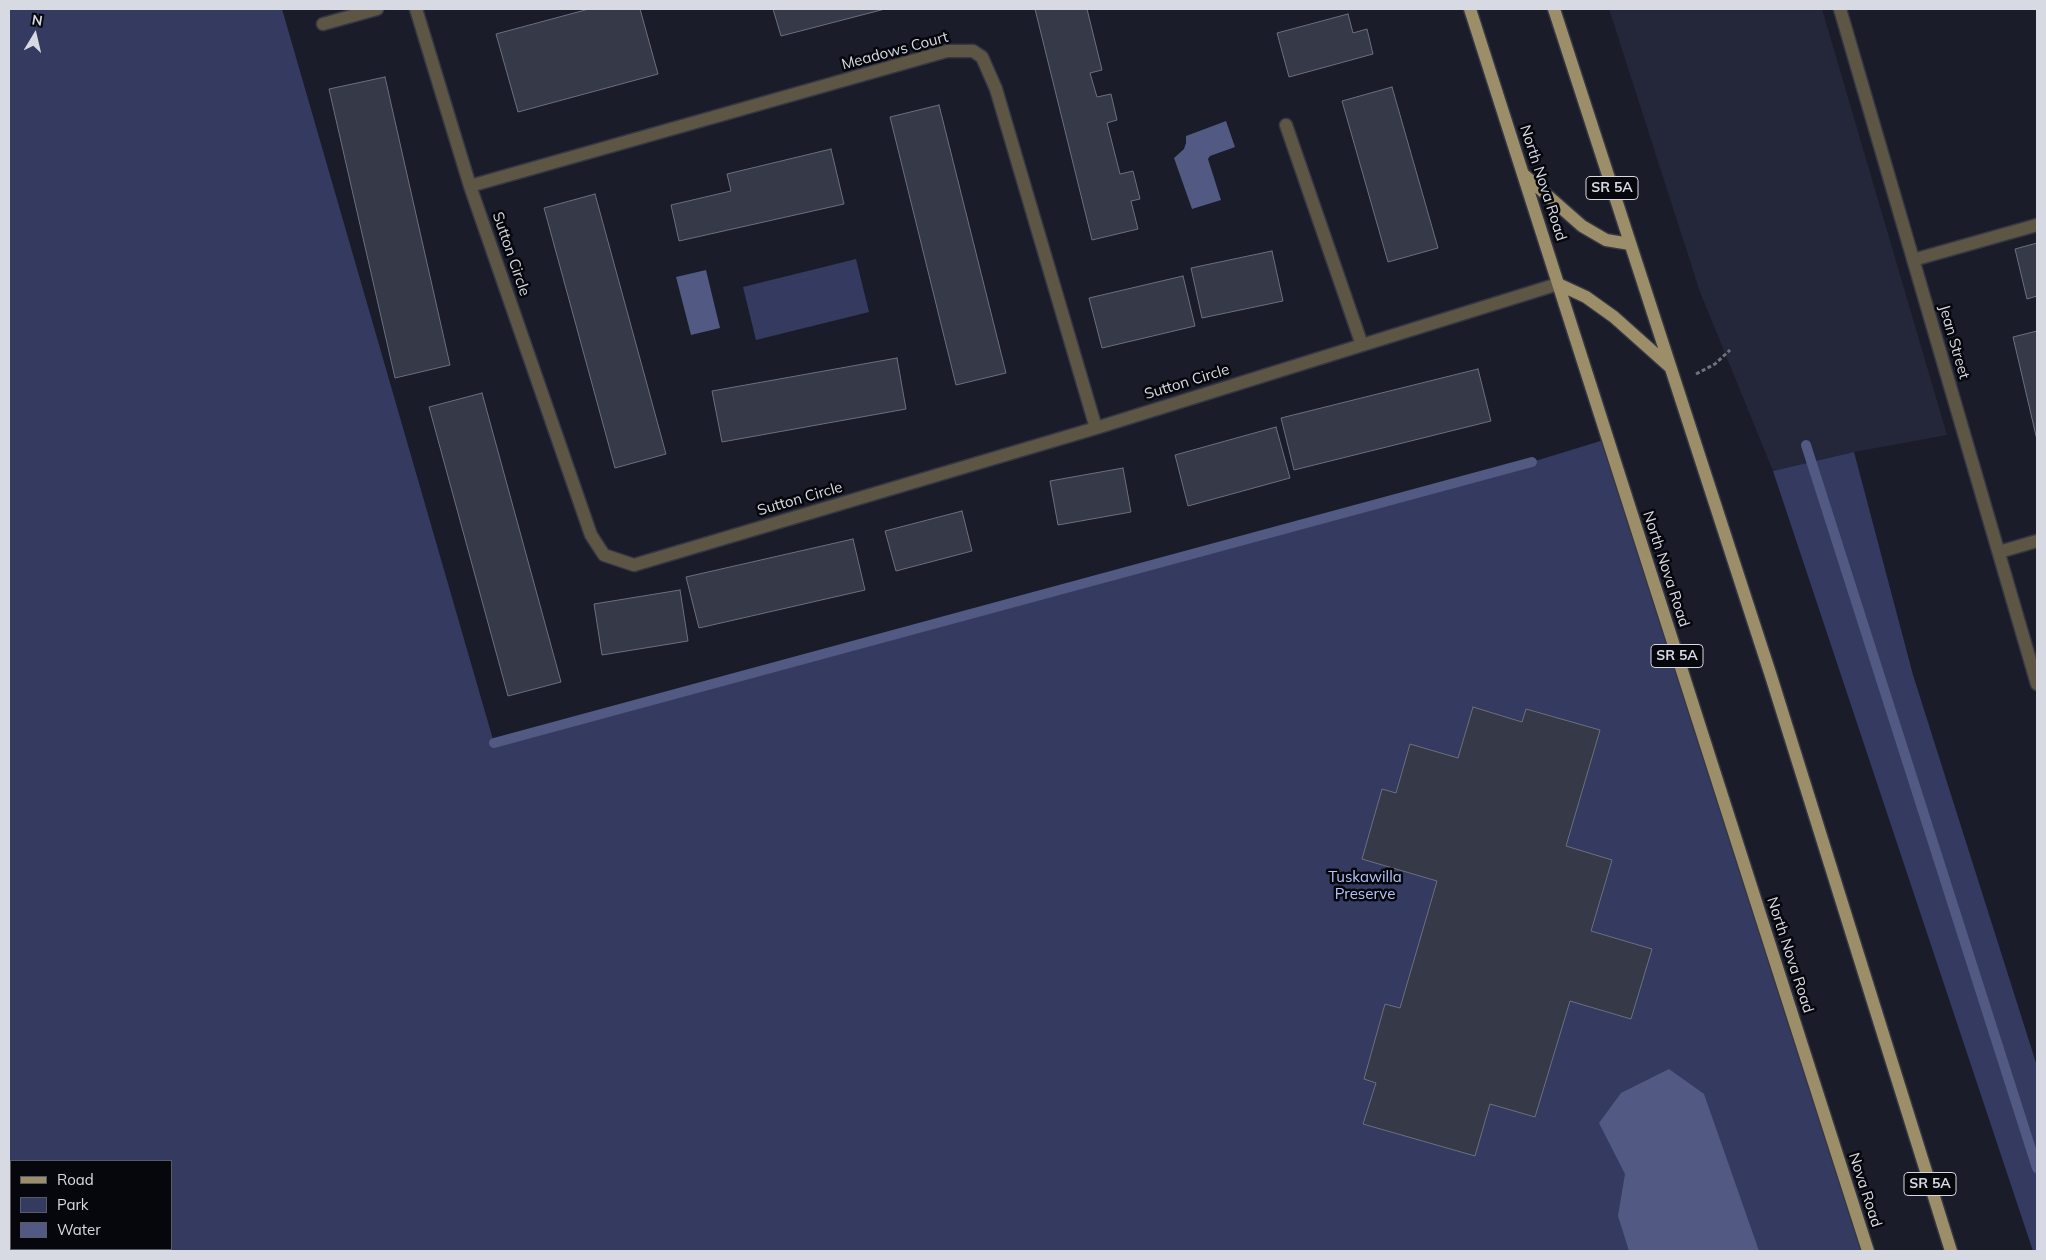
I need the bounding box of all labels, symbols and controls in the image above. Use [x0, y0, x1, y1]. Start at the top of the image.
north arrow [10, 10, 60, 60]
text: N [31, 10, 44, 30]
street label: Meadows Court [840, 28, 950, 74]
street label: North Nova Road [1516, 123, 1570, 243]
road number: SR 5A [1586, 177, 1638, 200]
street label: Sutton Circle [488, 210, 534, 298]
street label: Jean Street [1935, 303, 1973, 381]
street label: Sutton Circle [1142, 361, 1232, 403]
street label: Sutton Circle [755, 478, 845, 520]
street label: North Nova Road [1639, 509, 1693, 629]
road number: SR 5A [1651, 644, 1703, 668]
park label: Tuskawilla Preserve [1328, 868, 1402, 903]
street label: North Nova Road [1763, 895, 1817, 1015]
street label: Nova Road [1845, 1151, 1885, 1229]
legend [10, 1160, 172, 1250]
text: Road [57, 1170, 94, 1189]
road number: SR 5A [1904, 1172, 1956, 1196]
text: Park [57, 1195, 89, 1214]
text: Water [57, 1220, 101, 1239]

